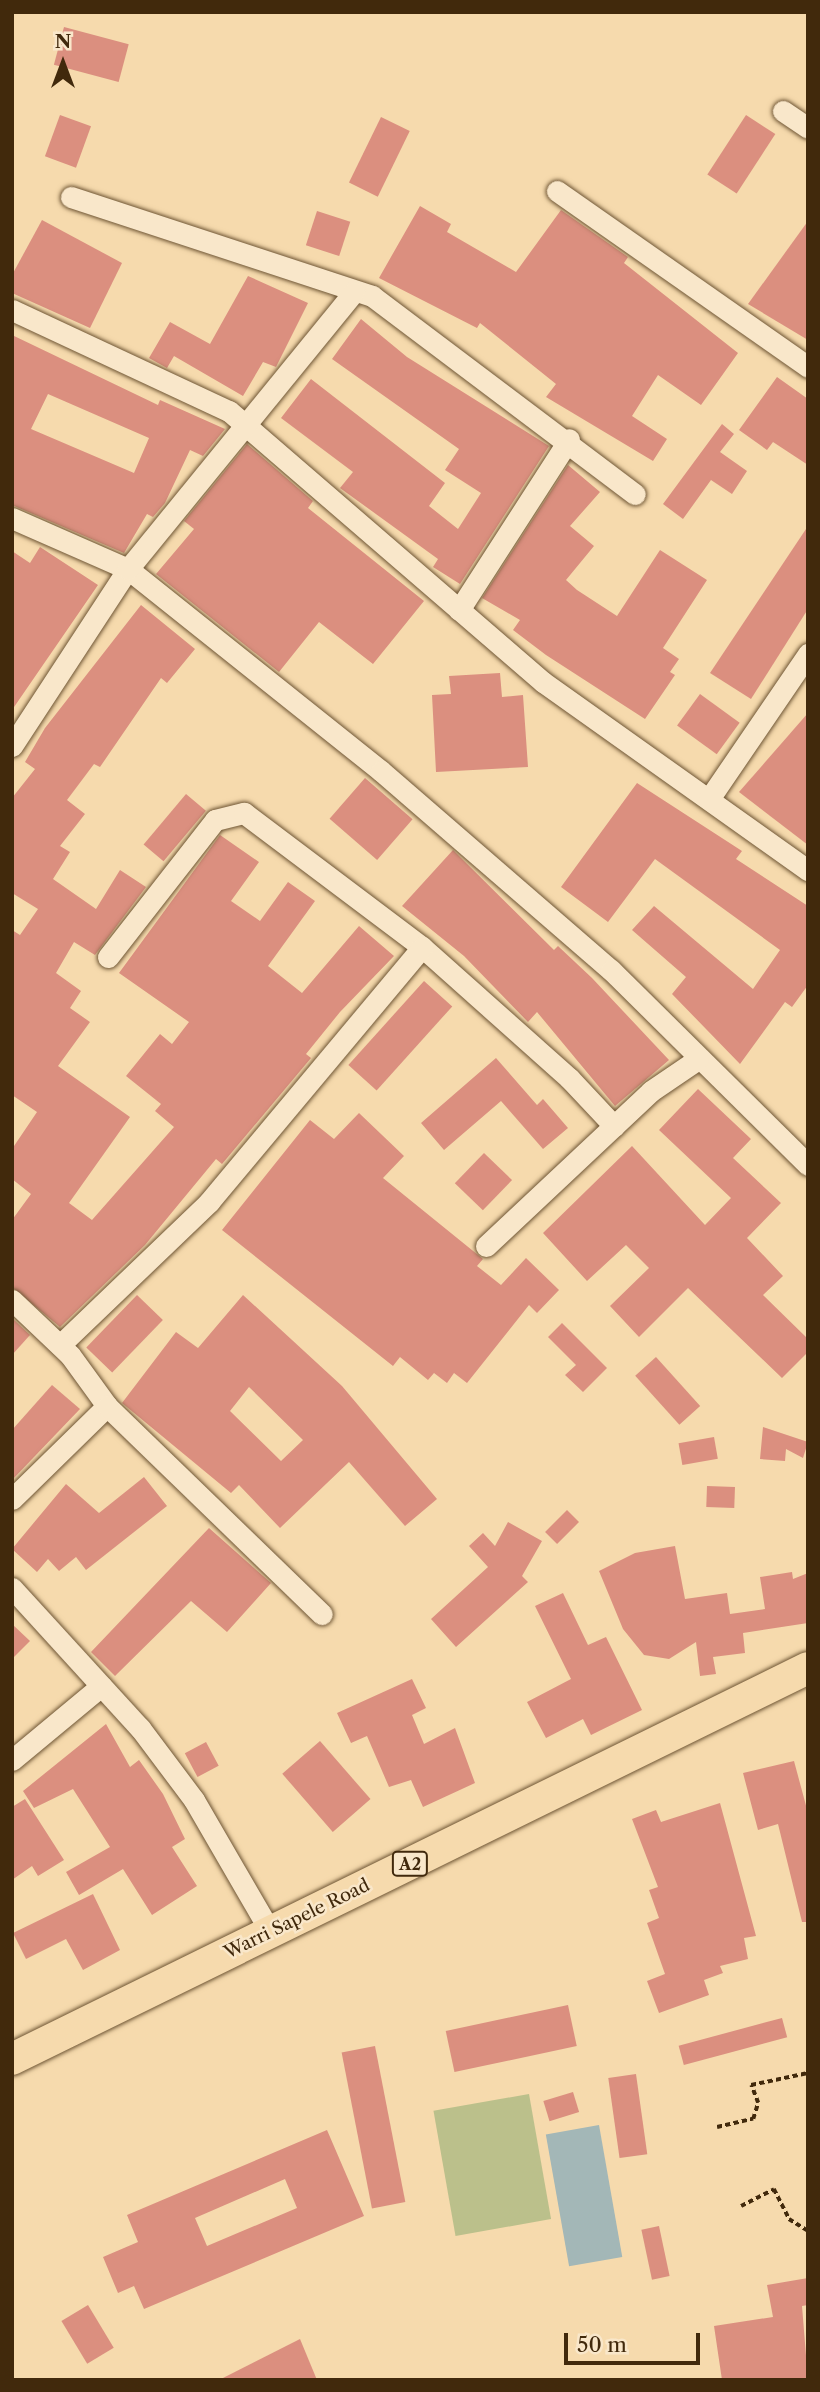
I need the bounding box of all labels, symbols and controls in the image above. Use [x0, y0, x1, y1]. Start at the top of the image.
north arrow [28, 28, 98, 98]
text: N [55, 30, 71, 53]
road number: A2 [391, 1852, 429, 1876]
street label: Warri Sapele Road [221, 1874, 373, 1964]
scale bar [568, 2318, 704, 2362]
text: 50 m [577, 2332, 627, 2357]

